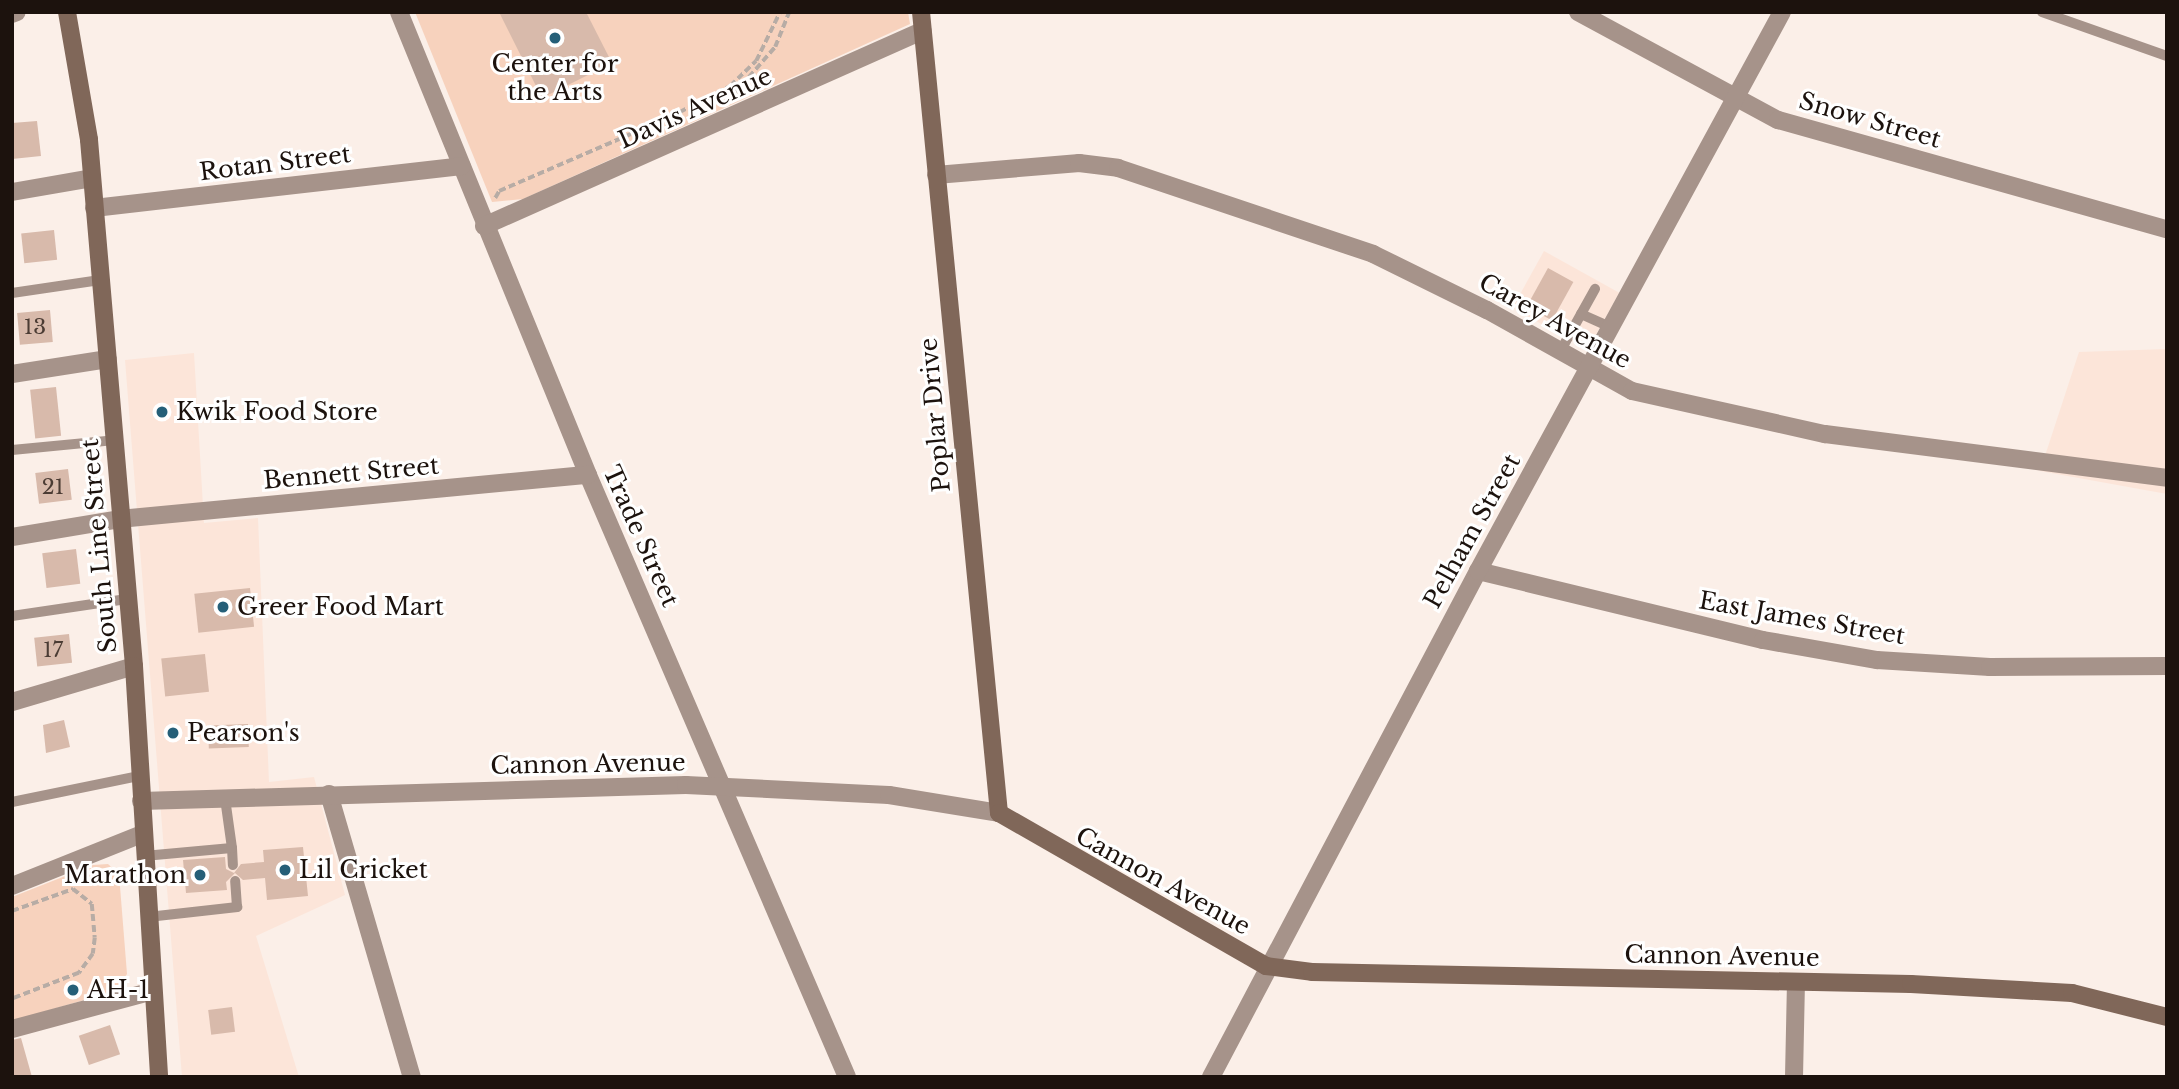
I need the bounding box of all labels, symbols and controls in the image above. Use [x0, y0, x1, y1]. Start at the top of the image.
marker: Center for the Arts [547, 30, 563, 46]
place label: Center for the Arts [491, 50, 619, 106]
street label: Davis Avenue [613, 61, 777, 155]
street label: Snow Street [1795, 86, 1945, 154]
street label: Rotan Street [198, 139, 352, 187]
street label: Carey Avenue [1473, 267, 1637, 375]
house number: 13 [24, 314, 46, 340]
street label: Poplar Drive [914, 336, 956, 494]
place label: Kwik Food Store [176, 398, 378, 426]
marker: Kwik Food Store [154, 404, 170, 420]
street label: South Line Street [75, 438, 123, 654]
street label: Pelham Street [1418, 449, 1526, 613]
street label: Bennett Street [262, 451, 440, 495]
street label: Trade Street [597, 461, 685, 611]
house number: 21 [42, 474, 64, 500]
street label: East James Street [1697, 586, 1907, 650]
place label: Greer Food Mart [237, 593, 444, 621]
marker: Greer Food Mart [215, 599, 231, 615]
house number: 17 [43, 637, 63, 663]
place label: Pearson's [187, 719, 300, 747]
marker: Pearson's [165, 725, 181, 741]
street label: Cannon Avenue [490, 748, 686, 780]
street label: Cannon Avenue [1070, 821, 1256, 941]
place label: Lil Cricket [299, 856, 428, 884]
place label: Marathon [64, 861, 186, 889]
marker: Lil Cricket [277, 862, 293, 878]
marker: Marathon [192, 867, 208, 883]
street label: Cannon Avenue [1624, 940, 1820, 972]
place label: AH-1 [87, 976, 149, 1004]
marker: AH-1 [65, 982, 81, 998]

